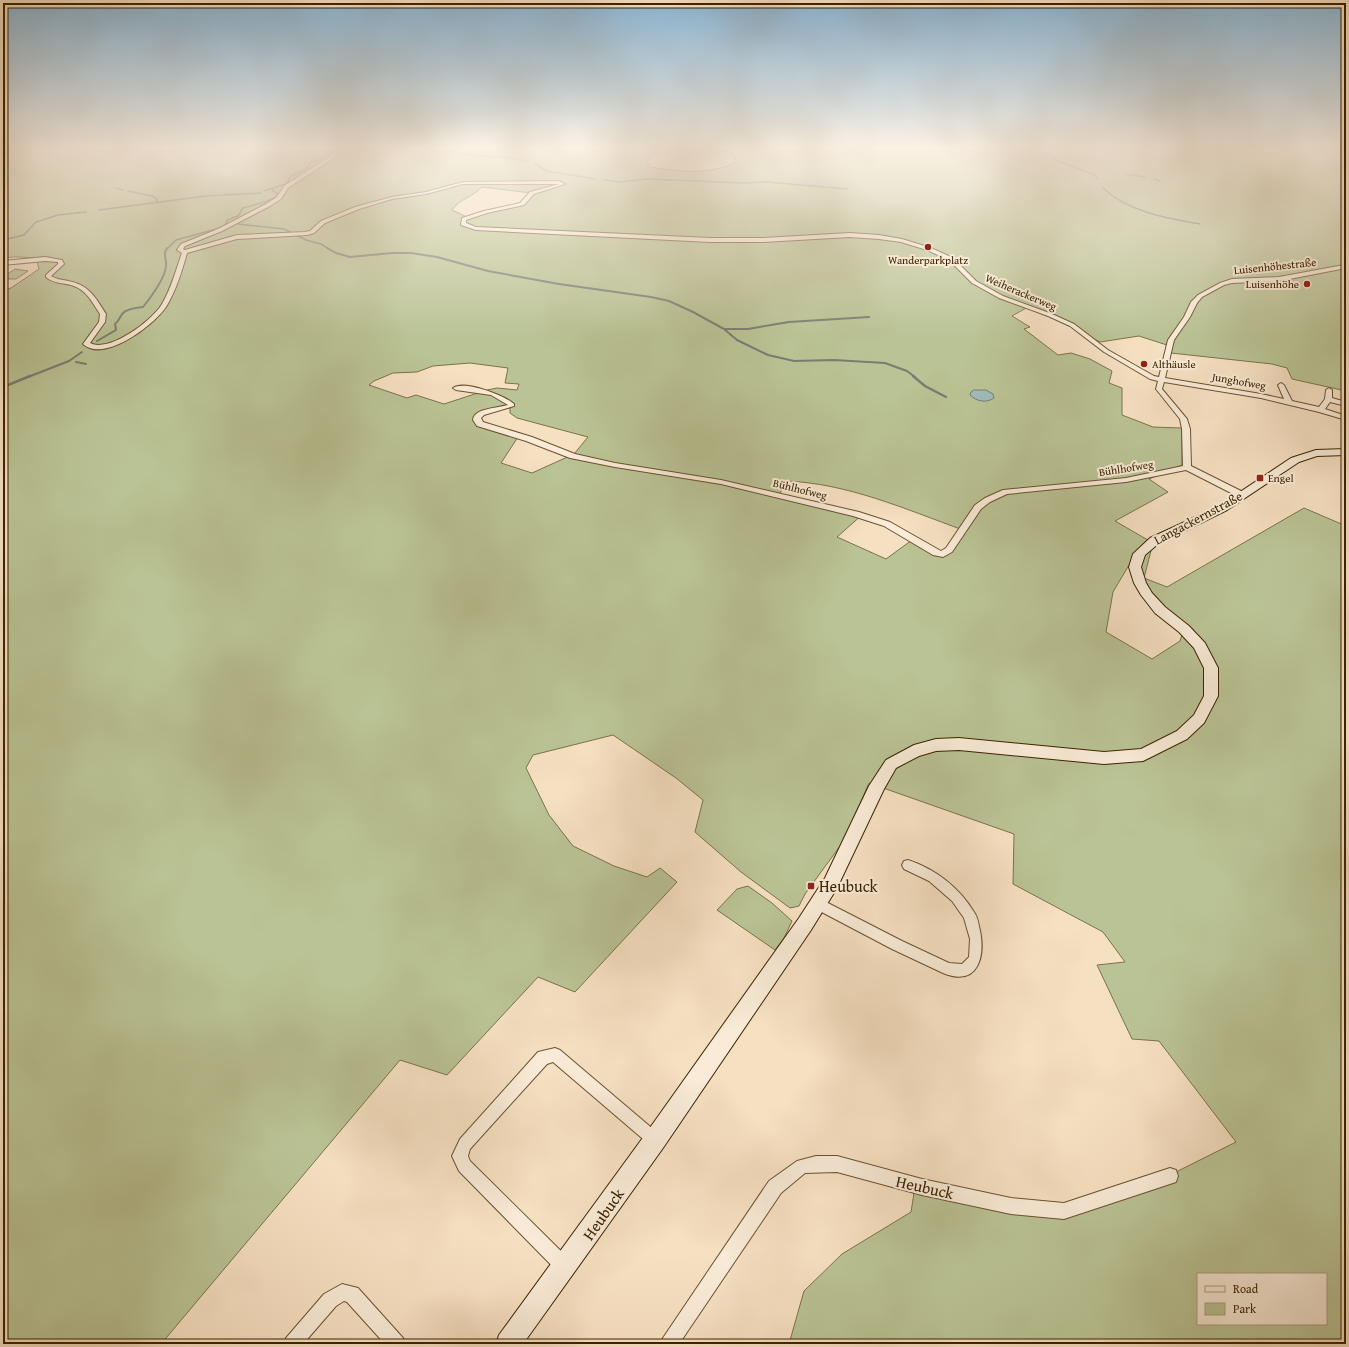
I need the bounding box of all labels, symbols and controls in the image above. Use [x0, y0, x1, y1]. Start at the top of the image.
marker: Wanderparkplatz [923, 242, 933, 252]
place label: Wanderparkplatz [888, 252, 968, 268]
street label: Luisenhöhestraße [1233, 254, 1317, 278]
street label: Weiherackerweg [983, 270, 1060, 314]
place label: Luisenhöhe [1246, 276, 1299, 292]
marker: Luisenhöhe [1302, 279, 1312, 289]
place label: Althäusle [1152, 356, 1196, 372]
marker: Althäusle [1139, 359, 1149, 369]
street label: Junghofweg [1209, 368, 1268, 394]
street label: Bühlhofweg [1098, 456, 1155, 480]
place label: Engel [1268, 470, 1293, 486]
marker: Engel [1255, 473, 1265, 483]
street label: Bühlhofweg [771, 475, 829, 504]
street label: Langackernstraße [1150, 487, 1246, 549]
place label: Heubuck [819, 874, 879, 898]
marker: Heubuck [806, 881, 816, 891]
street label: Heubuck [894, 1169, 957, 1205]
street label: Heubuck [576, 1182, 630, 1245]
legend [1197, 1273, 1327, 1325]
text: Road [1233, 1280, 1259, 1297]
text: Park [1233, 1300, 1257, 1317]

